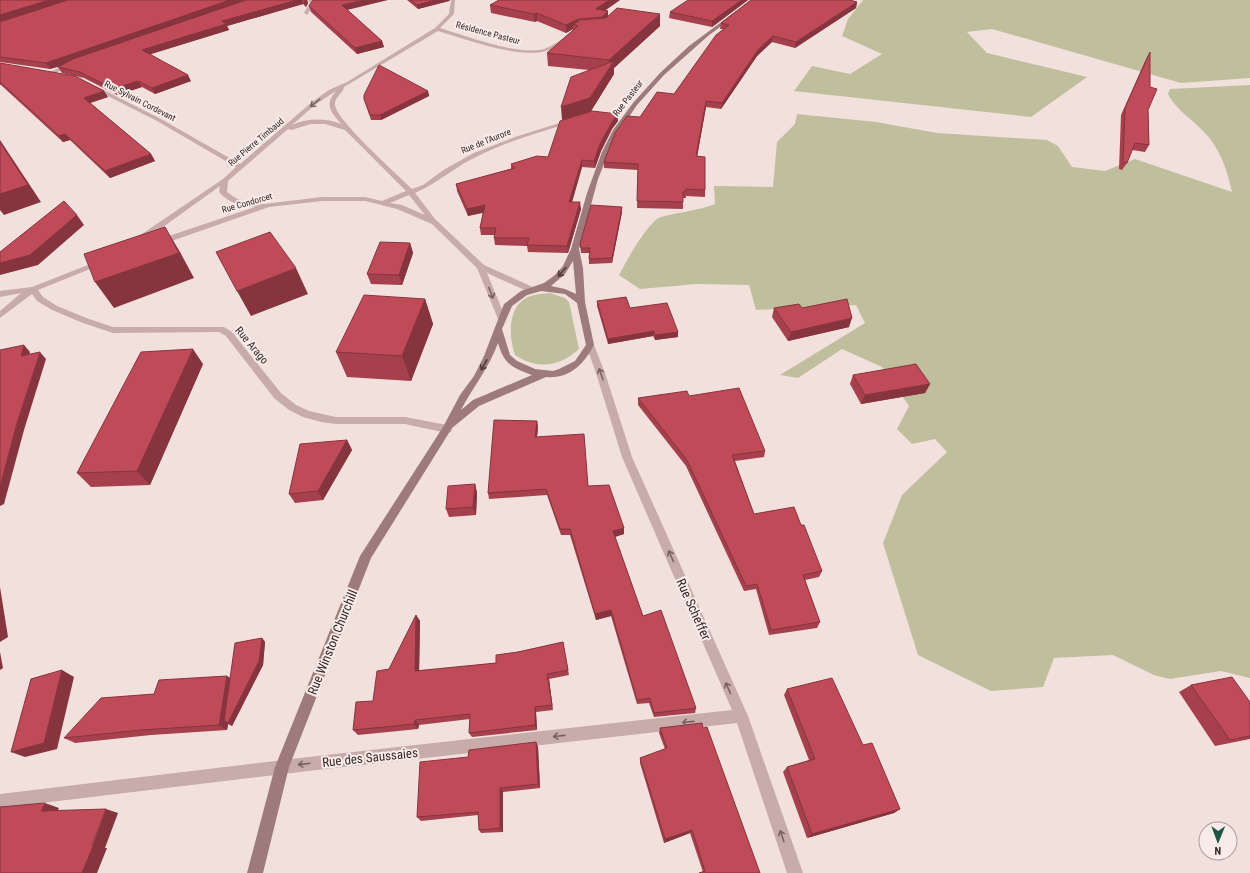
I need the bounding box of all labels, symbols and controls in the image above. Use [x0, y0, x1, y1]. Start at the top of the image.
street label: Résidence Pasteur [455, 20, 521, 46]
street label: Rue Pasteur [611, 78, 645, 118]
street label: Rue Sylvain Cordevant [103, 79, 178, 123]
one-way arrow [310, 98, 321, 107]
street label: Rue Pierre Timbaud [226, 116, 286, 168]
street label: Rue de l'Aurore [460, 126, 512, 156]
street label: Rue Condorcet [221, 191, 274, 215]
one-way arrow [557, 267, 567, 277]
one-way arrow [488, 287, 496, 299]
street label: Rue Arago [232, 324, 271, 367]
one-way arrow [480, 359, 488, 371]
one-way arrow [597, 369, 605, 381]
one-way arrow [666, 550, 674, 562]
street label: Rue Scheffer [673, 576, 714, 642]
street label: Rue Winston Churchill [305, 587, 360, 697]
one-way arrow [724, 682, 732, 694]
one-way arrow [682, 718, 695, 725]
one-way arrow [553, 732, 566, 740]
street label: Rue des Saussaies [322, 745, 419, 770]
one-way arrow [298, 760, 311, 768]
north arrow [1198, 821, 1238, 861]
one-way arrow [778, 831, 786, 843]
text: N [1214, 844, 1221, 857]

